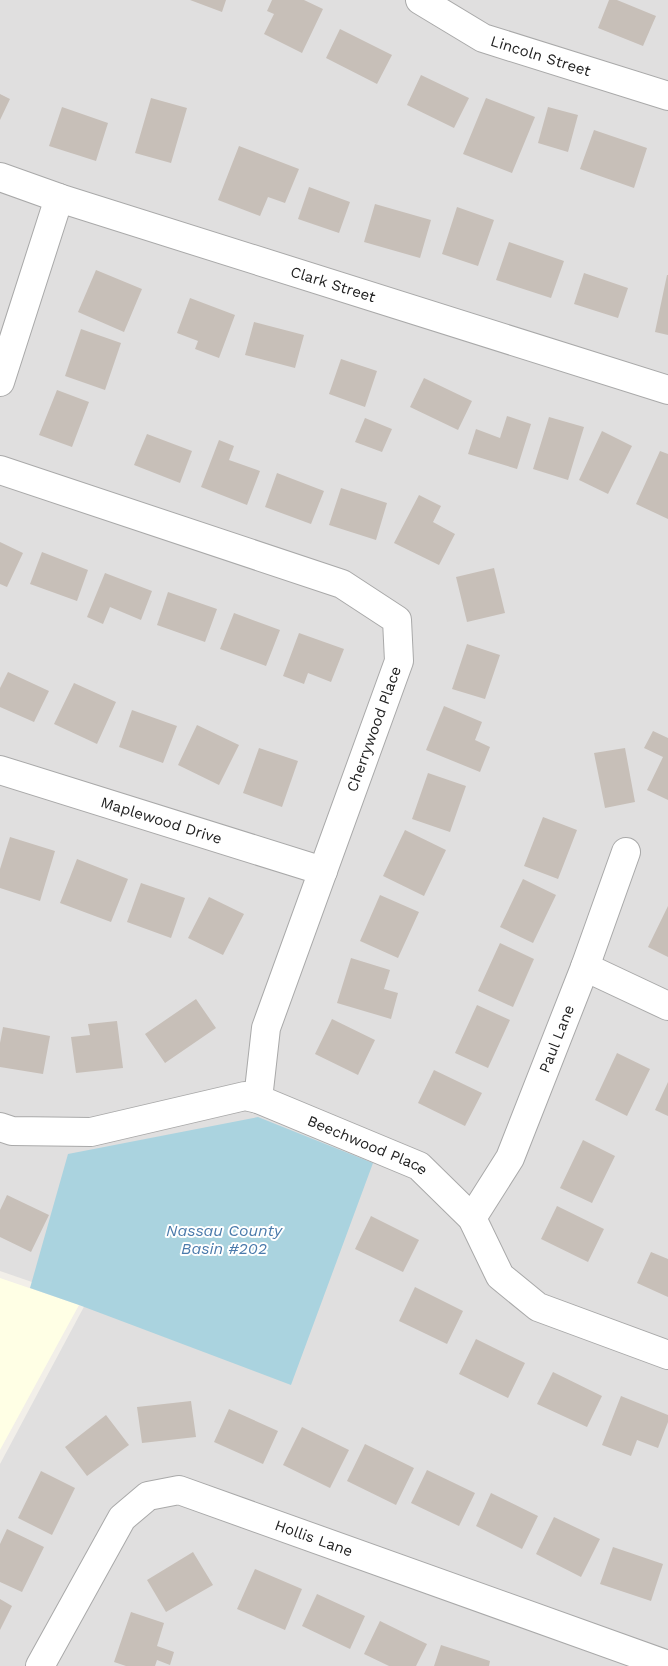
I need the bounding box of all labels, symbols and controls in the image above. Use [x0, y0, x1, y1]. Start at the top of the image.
street label: Lincoln Street [488, 32, 594, 80]
street label: Clark Street [288, 263, 378, 306]
street label: Cherrywood Place [343, 664, 405, 794]
street label: Maplewood Drive [99, 793, 224, 848]
street label: Paul Lane [535, 1002, 578, 1075]
street label: Beechwood Place [305, 1112, 432, 1179]
water label: Nassau County Basin #202 [166, 1221, 283, 1258]
street label: Hollis Lane [272, 1516, 355, 1560]

